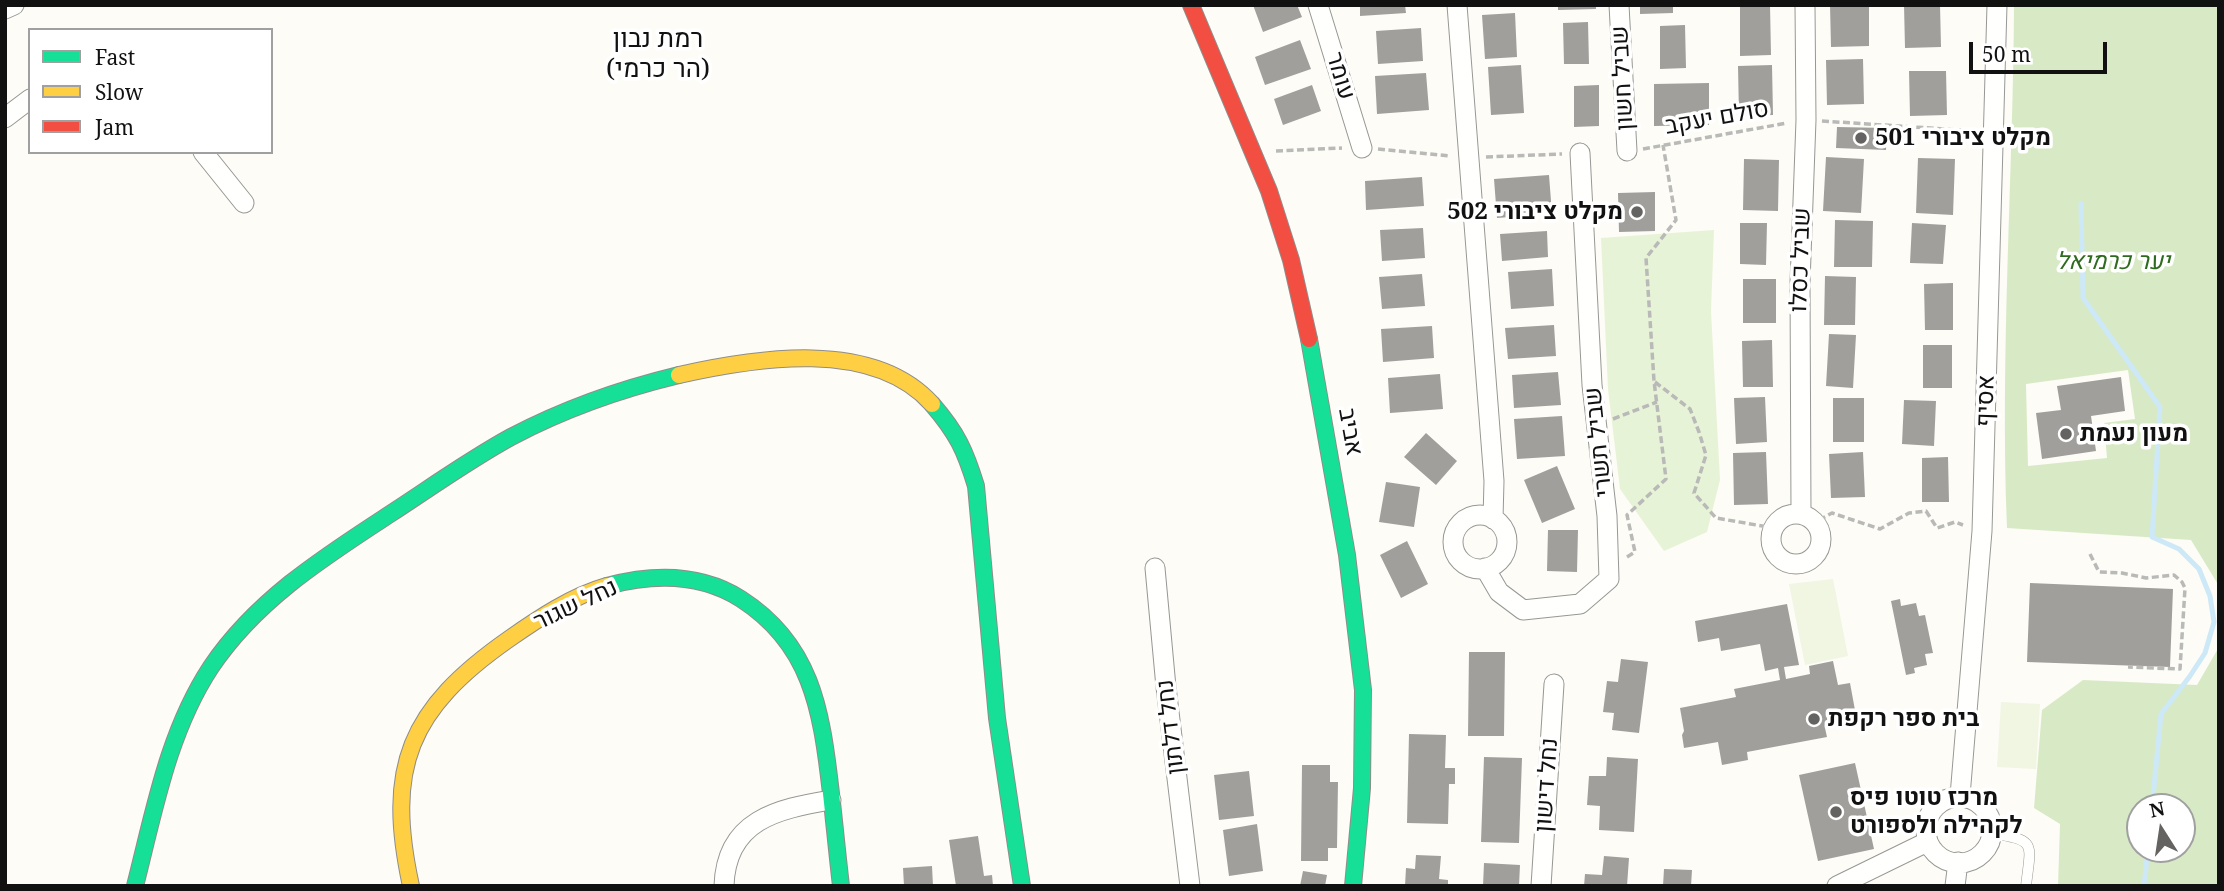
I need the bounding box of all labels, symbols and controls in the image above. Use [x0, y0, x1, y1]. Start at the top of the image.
district label: רמת נבון (הר כרמי) [606, 24, 710, 86]
street label: שביל חשון [1606, 25, 1640, 131]
legend [28, 28, 273, 154]
scale bar [1972, 28, 2110, 72]
text: 50 m [1982, 40, 2031, 68]
text: Fast [95, 43, 135, 71]
street label: עומר [1319, 49, 1361, 103]
text: Slow [95, 78, 143, 106]
street label: סולם יעקב [1663, 95, 1771, 141]
text: Jam [95, 113, 134, 141]
place label: מקלט ציבורי 501 [1875, 124, 2051, 152]
marker: מקלט ציבורי 501 [1853, 130, 1869, 146]
place label: מקלט ציבורי 502 [1447, 198, 1623, 226]
marker: מקלט ציבורי 502 [1629, 204, 1645, 220]
street label: שביל כסלו [1785, 207, 1817, 313]
park label: יער כרמיאל [2056, 248, 2170, 276]
street label: אסיף [1971, 374, 2001, 428]
street label: שביל תשרי [1579, 386, 1619, 498]
street label: אביב [1332, 406, 1368, 458]
place label: מעון נעמת [2080, 420, 2188, 448]
marker: מעון נעמת [2058, 426, 2074, 442]
street label: נחל שגור [530, 573, 622, 637]
street label: נחל דלתון [1151, 678, 1191, 776]
place label: בית ספר רקפת [1828, 705, 1979, 733]
marker: בית ספר רקפת [1806, 711, 1822, 727]
street label: נחל דישון [1529, 737, 1565, 833]
place label: מרכז טוטו פיס לקהילה ולספורט [1850, 784, 2023, 840]
north arrow [2126, 793, 2196, 863]
text: N [2147, 795, 2167, 824]
marker: מרכז טוטו פיס לקהילה ולספורט [1828, 804, 1844, 820]

